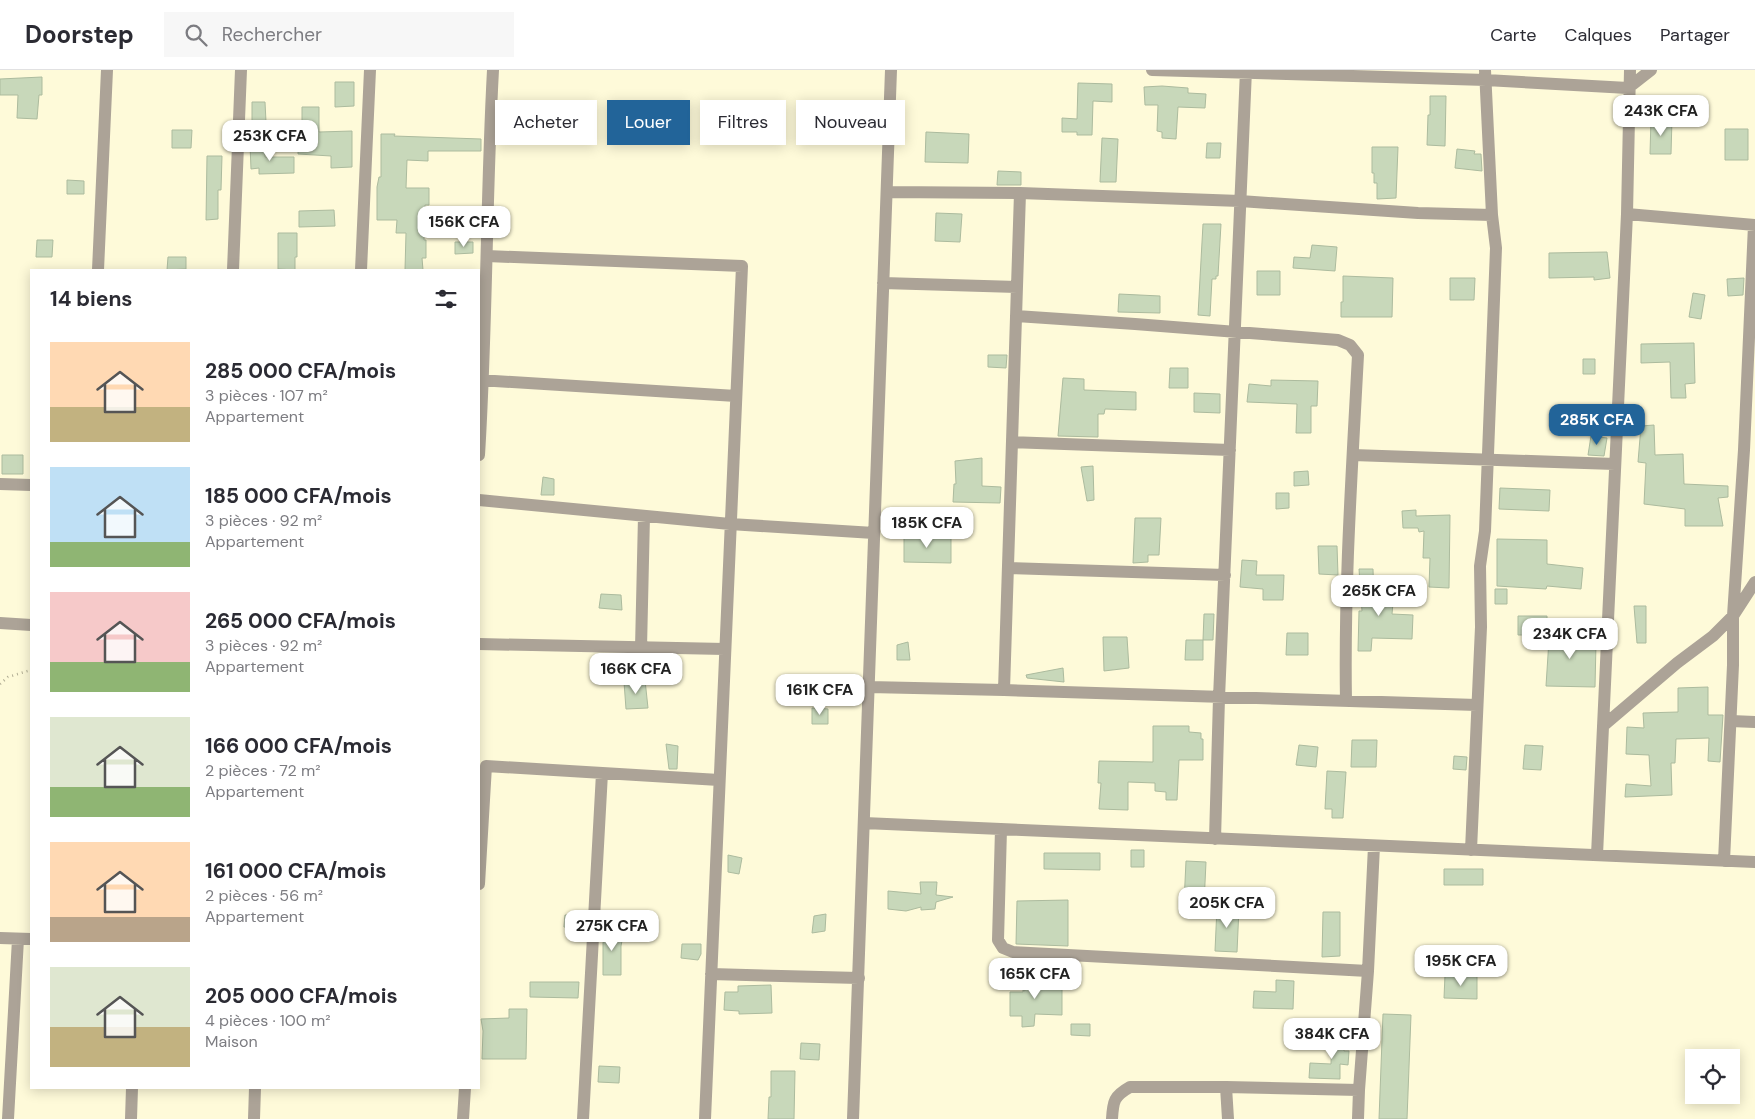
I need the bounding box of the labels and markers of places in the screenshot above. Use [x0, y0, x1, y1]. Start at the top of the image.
pin: 243K CFA [1609, 94, 1713, 137]
pin: 253K CFA [218, 119, 322, 162]
pin: 156K CFA [412, 206, 516, 248]
pin: 285K CFA [1545, 404, 1649, 446]
pin: 185K CFA [875, 506, 979, 549]
pin: 265K CFA [1327, 574, 1431, 617]
pin: 234K CFA [1518, 618, 1622, 660]
pin: 166K CFA [584, 652, 688, 695]
pin: 161K CFA [768, 674, 872, 716]
pin: 205K CFA [1175, 886, 1279, 929]
pin: 275K CFA [560, 910, 664, 952]
pin: 195K CFA [1409, 944, 1513, 987]
pin: 165K CFA [983, 958, 1087, 1000]
pin: 384K CFA [1280, 1018, 1384, 1060]

